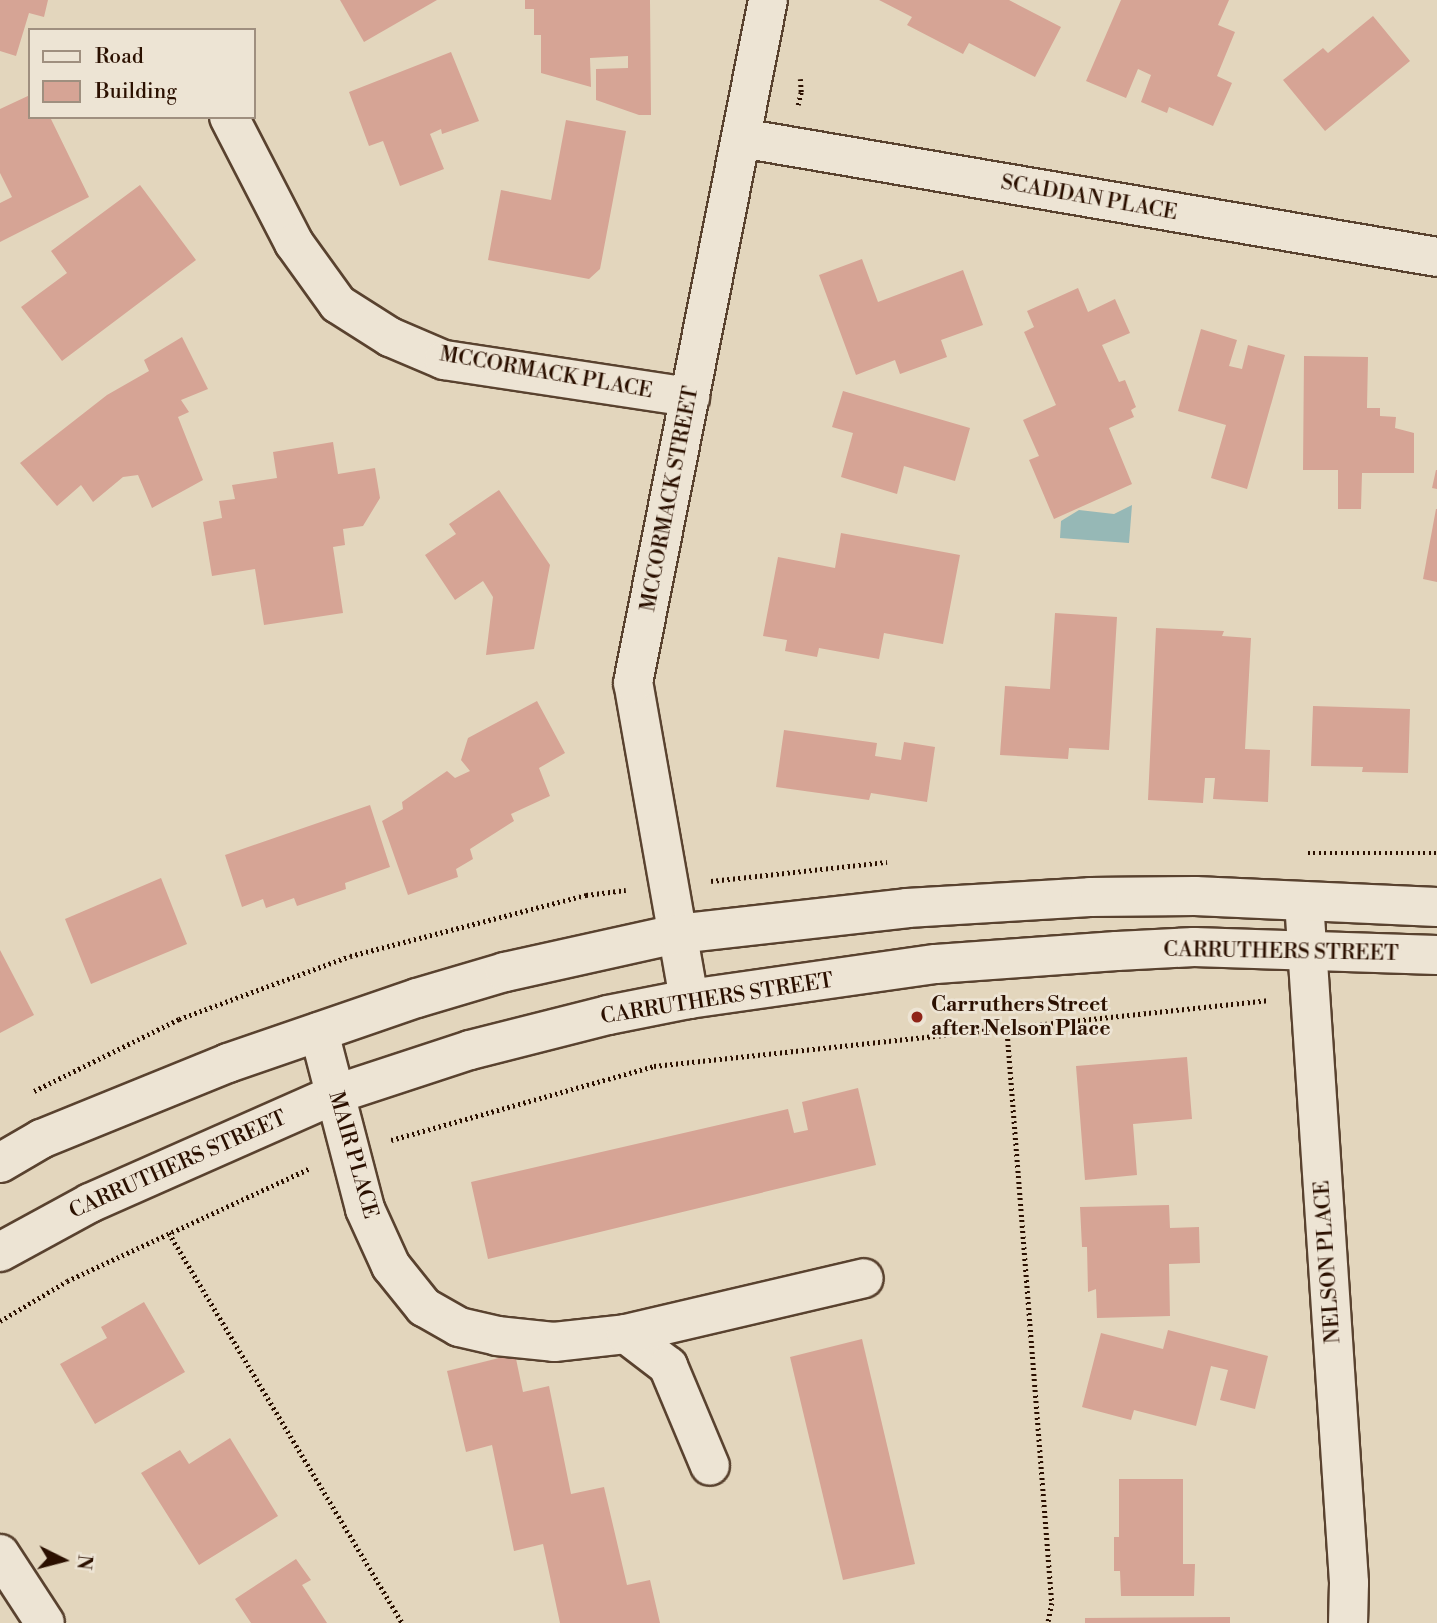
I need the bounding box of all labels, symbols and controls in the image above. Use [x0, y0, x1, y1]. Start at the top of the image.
legend [28, 28, 256, 119]
text: Road [95, 44, 144, 70]
text: Building [95, 79, 177, 105]
street label: SCADDAN PLACE [999, 170, 1179, 226]
street label: MCCORMACK PLACE [438, 342, 654, 404]
street label: MCCORMACK STREET [636, 384, 704, 614]
street label: CARRUTHERS STREET [1163, 937, 1399, 967]
street label: CARRUTHERS STREET [599, 968, 835, 1030]
place label: Carruthers Street after Nelson Place [931, 992, 1110, 1042]
marker: Carruthers Street after Nelson Place [909, 1009, 925, 1025]
street label: MAIR PLACE [323, 1089, 383, 1221]
street label: CARRUTHERS STREET [65, 1106, 291, 1224]
street label: NELSON PLACE [1310, 1180, 1346, 1344]
north arrow [28, 1525, 98, 1595]
text: N [71, 1553, 97, 1571]

